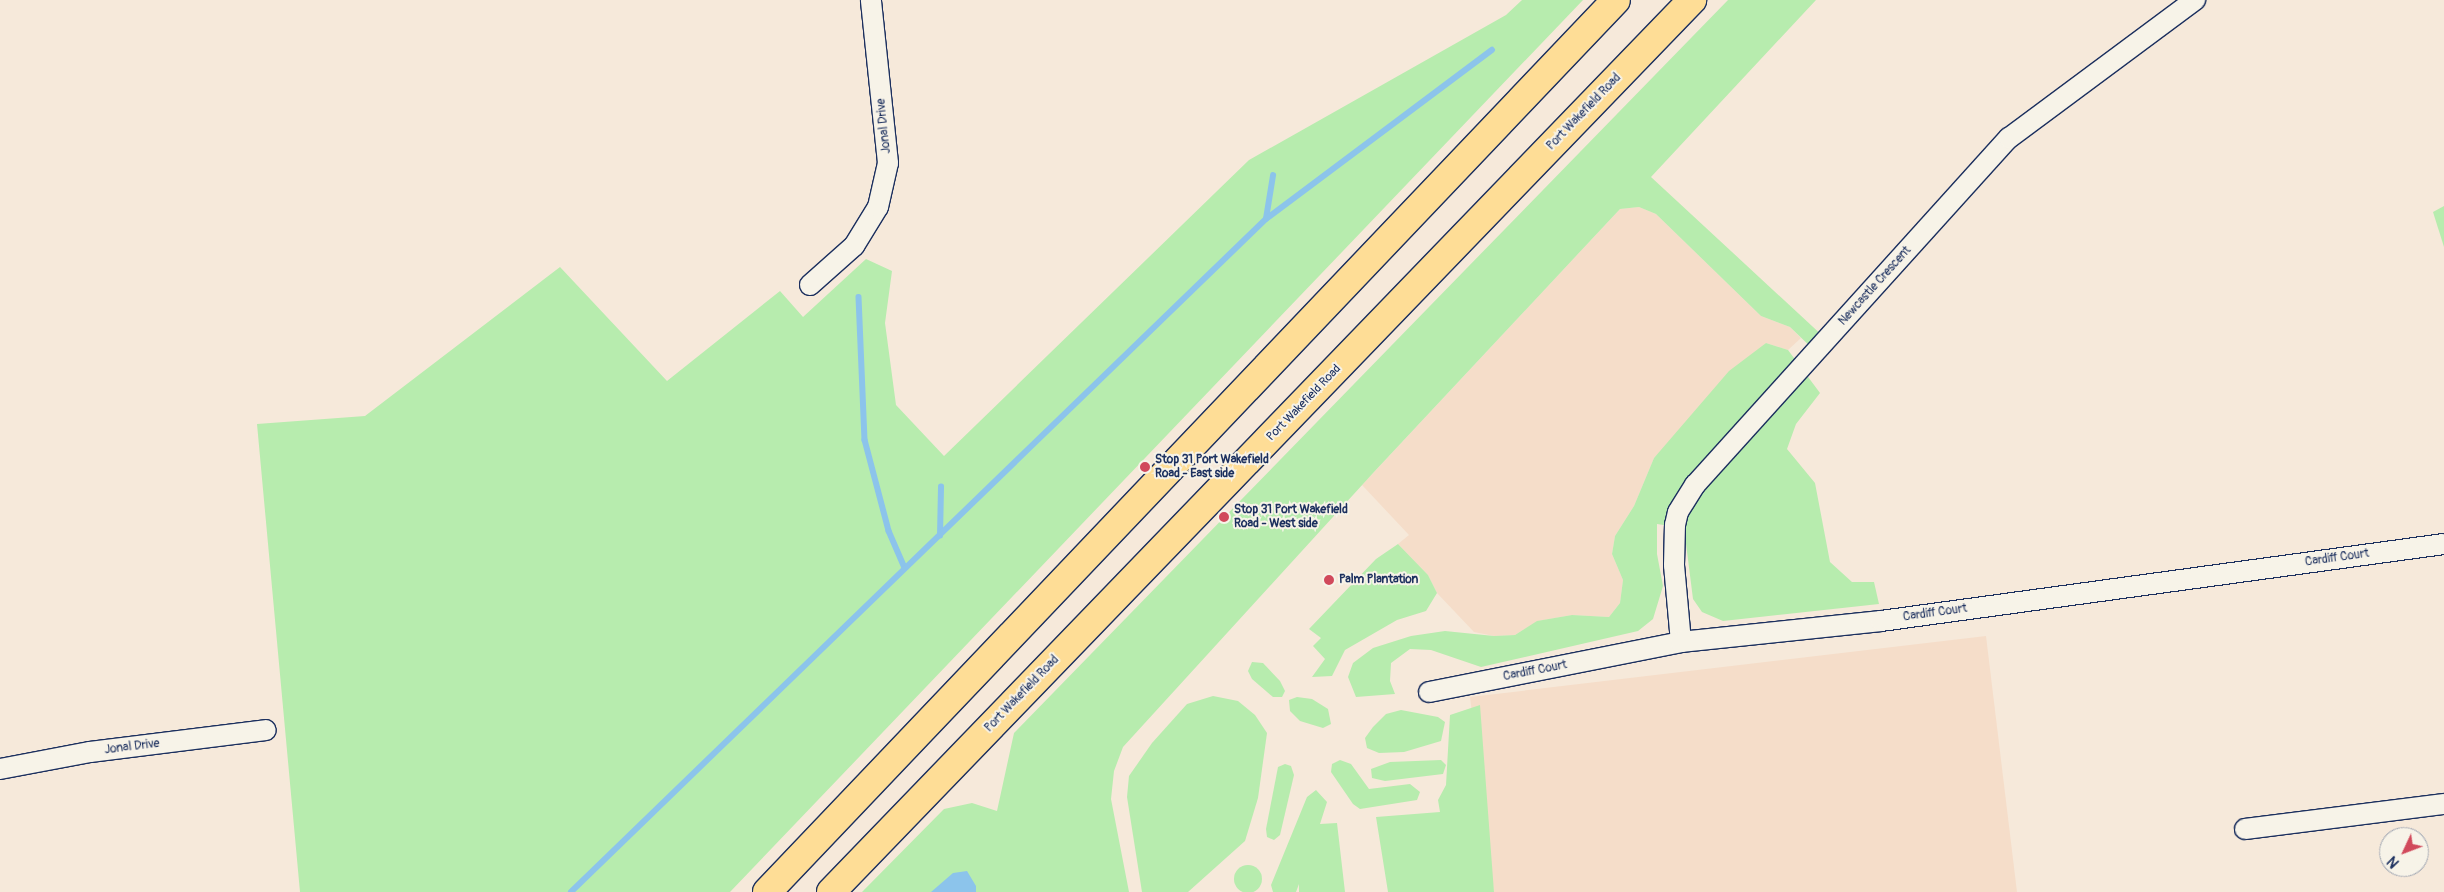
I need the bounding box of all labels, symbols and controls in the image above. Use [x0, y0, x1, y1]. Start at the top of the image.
street label: Port Wakefield Road [1544, 71, 1624, 153]
street label: Jonal Drive [874, 98, 894, 154]
street label: Newcastle Crescent [1836, 244, 1914, 328]
street label: Port Wakefield Road [1264, 362, 1344, 444]
place label: Stop 31 Port Wakefield Road - East side [1155, 453, 1269, 481]
marker: Stop 31 Port Wakefield Road - East side [1139, 461, 1151, 473]
place label: Stop 31 Port Wakefield Road - West side [1234, 503, 1348, 531]
marker: Stop 31 Port Wakefield Road - West side [1218, 511, 1230, 523]
street label: Cardiff Court [2304, 546, 2370, 570]
place label: Palm Plantation [1339, 573, 1418, 587]
marker: Palm Plantation [1323, 574, 1335, 586]
street label: Cardiff Court [1902, 601, 1968, 625]
street label: Port Wakefield Road [982, 653, 1062, 735]
street label: Cardiff Court [1502, 658, 1568, 684]
street label: Jonal Drive [104, 736, 160, 758]
north arrow [2379, 827, 2429, 877]
text: N [2384, 853, 2403, 871]

